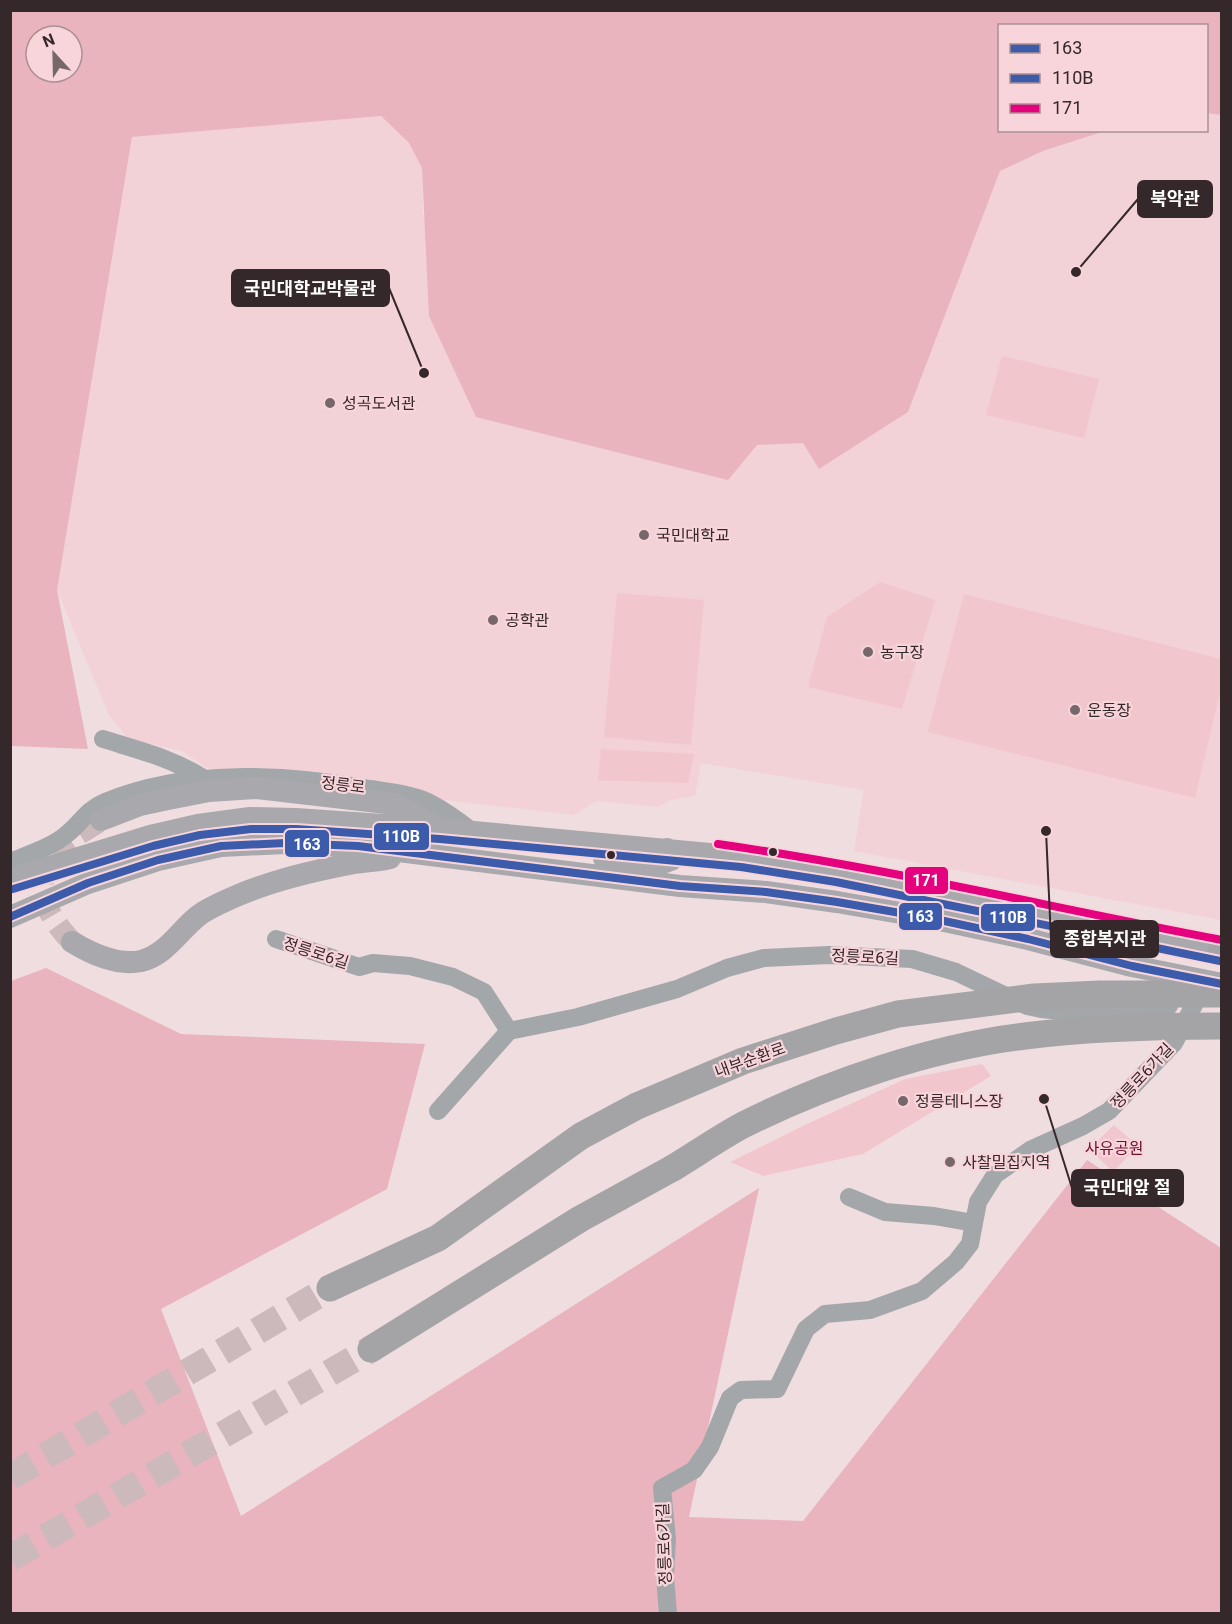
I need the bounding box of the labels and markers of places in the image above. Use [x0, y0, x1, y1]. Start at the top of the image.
callout: 북악관 [1138, 181, 1212, 217]
callout: 국민대학교박물관 [232, 270, 389, 306]
place label: 성곡도서관 [342, 394, 416, 413]
marker: 성곡도서관 [323, 396, 337, 410]
place label: 국민대학교 [656, 526, 730, 545]
marker: 국민대학교 [637, 528, 651, 542]
place label: 공학관 [505, 611, 549, 630]
marker: 공학관 [486, 613, 500, 627]
place label: 농구장 [880, 643, 924, 662]
marker: 농구장 [861, 645, 875, 659]
place label: 운동장 [1087, 701, 1131, 720]
marker: 운동장 [1068, 703, 1082, 717]
unlabelled marker [767, 846, 779, 858]
unlabelled marker [605, 849, 617, 861]
callout: 종합복지관 [1051, 921, 1158, 957]
place label: 정릉테니스장 [915, 1092, 1004, 1111]
marker: 정릉테니스장 [896, 1094, 910, 1108]
place label: 사찰밀집지역 [962, 1153, 1050, 1172]
marker: 사찰밀집지역 [943, 1155, 957, 1169]
callout: 국민대앞 절 [1072, 1170, 1183, 1206]

